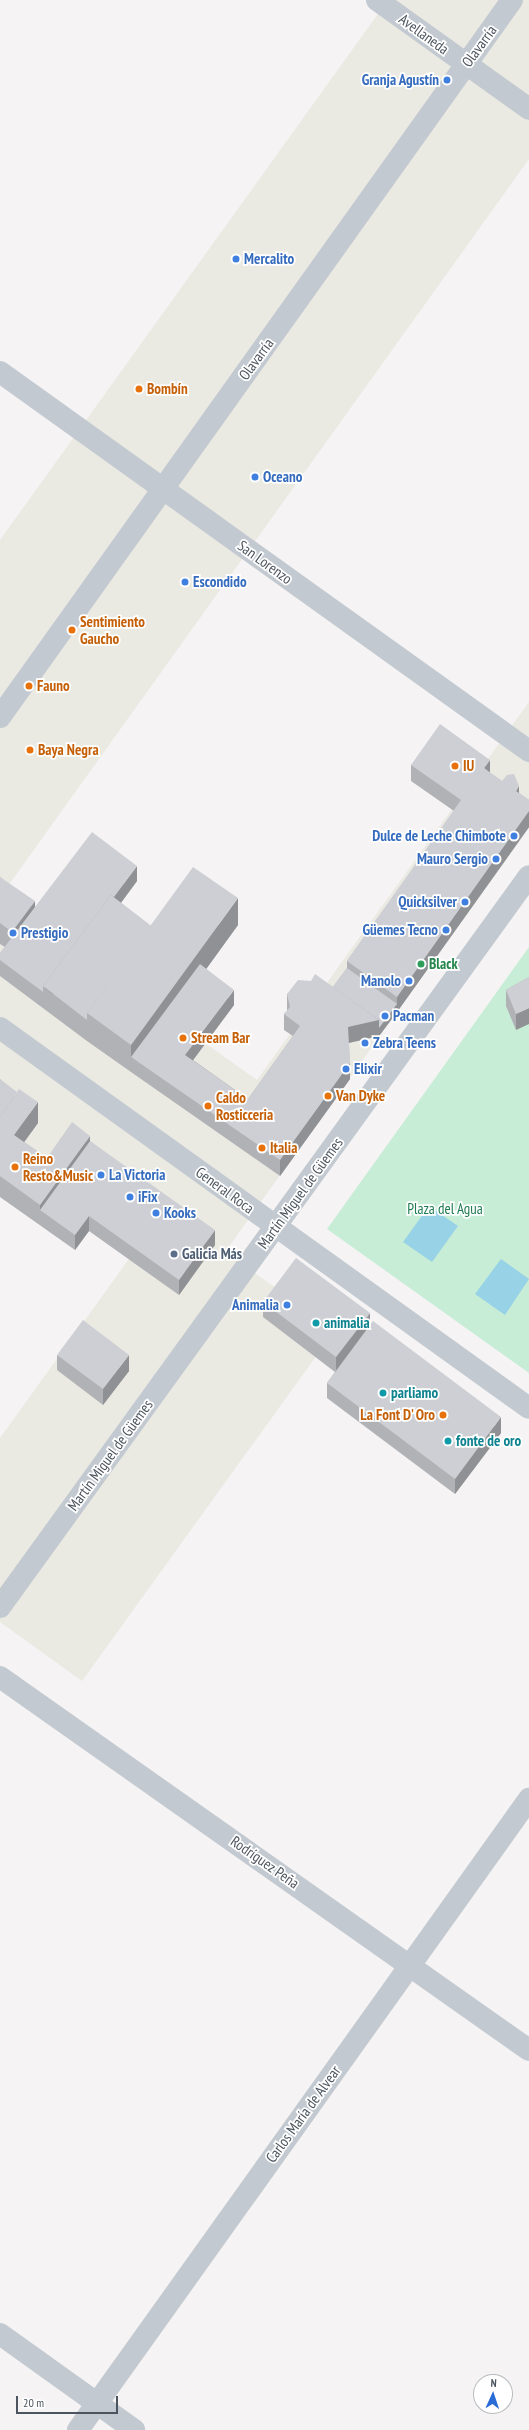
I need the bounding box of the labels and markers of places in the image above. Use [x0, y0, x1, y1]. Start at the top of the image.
place label: Granja Agustín [361, 71, 439, 89]
marker: Granja Agustín [442, 75, 452, 85]
place label: Mercalito [244, 250, 294, 268]
marker: Mercalito [231, 254, 241, 264]
place label: Bombín [147, 380, 188, 398]
marker: Bombín [134, 384, 144, 394]
place label: Oceano [263, 468, 302, 486]
marker: Oceano [250, 472, 260, 482]
place label: Escondido [193, 573, 247, 591]
marker: Escondido [180, 577, 190, 587]
place label: Sentimiento Gaucho [80, 612, 145, 647]
marker: Sentimiento Gaucho [67, 625, 77, 635]
place label: Fauno [37, 677, 70, 695]
marker: Fauno [24, 681, 34, 691]
place label: Baya Negra [38, 741, 99, 759]
marker: Baya Negra [25, 745, 35, 755]
place label: IU [463, 757, 474, 775]
marker: IU [450, 761, 460, 771]
place label: Dulce de Leche Chimbote [372, 827, 506, 845]
marker: Dulce de Leche Chimbote [509, 831, 519, 841]
place label: Mauro Sergio [417, 850, 488, 868]
marker: Mauro Sergio [491, 854, 501, 864]
place label: Quicksilver [398, 893, 457, 911]
marker: Quicksilver [460, 897, 470, 907]
place label: Güemes Tecno [362, 921, 438, 939]
place label: Prestigio [21, 924, 68, 942]
marker: Güemes Tecno [441, 925, 451, 935]
marker: Prestigio [8, 928, 18, 938]
place label: Black [429, 955, 458, 973]
marker: Black [416, 959, 426, 969]
place label: Manolo [361, 972, 401, 990]
marker: Manolo [404, 976, 414, 986]
place label: Pacman [393, 1007, 434, 1025]
marker: Pacman [380, 1011, 390, 1021]
place label: Stream Bar [191, 1029, 250, 1047]
marker: Stream Bar [178, 1033, 188, 1043]
place label: Zebra Teens [373, 1034, 436, 1052]
marker: Zebra Teens [360, 1038, 370, 1048]
place label: Elixir [354, 1060, 382, 1078]
marker: Elixir [341, 1064, 351, 1074]
place label: Van Dyke [336, 1087, 385, 1105]
place label: Caldo Rosticceria [216, 1088, 273, 1123]
marker: Van Dyke [323, 1091, 333, 1101]
marker: Caldo Rosticceria [203, 1101, 213, 1111]
place label: Italia [270, 1139, 297, 1157]
marker: Italia [257, 1143, 267, 1153]
place label: Reino Resto&Music [23, 1149, 93, 1184]
marker: Reino Resto&Music [10, 1162, 20, 1172]
place label: La Victoria [109, 1166, 166, 1184]
marker: La Victoria [96, 1170, 106, 1180]
place label: iFix [138, 1188, 158, 1206]
marker: iFix [125, 1192, 135, 1202]
place label: Kooks [164, 1204, 196, 1222]
marker: Kooks [151, 1208, 161, 1218]
place label: Galicia Más [182, 1245, 242, 1263]
marker: Galicia Más [169, 1249, 179, 1259]
place label: Animalia [232, 1296, 279, 1314]
marker: Animalia [282, 1300, 292, 1310]
place label: animalia [324, 1314, 370, 1332]
marker: animalia [311, 1318, 321, 1328]
place label: parliamo [391, 1384, 438, 1402]
marker: parliamo [378, 1388, 388, 1398]
place label: La Font D' Oro [359, 1406, 435, 1424]
marker: La Font D' Oro [438, 1410, 448, 1420]
place label: fonte de oro [456, 1432, 521, 1450]
marker: fonte de oro [443, 1436, 453, 1446]

